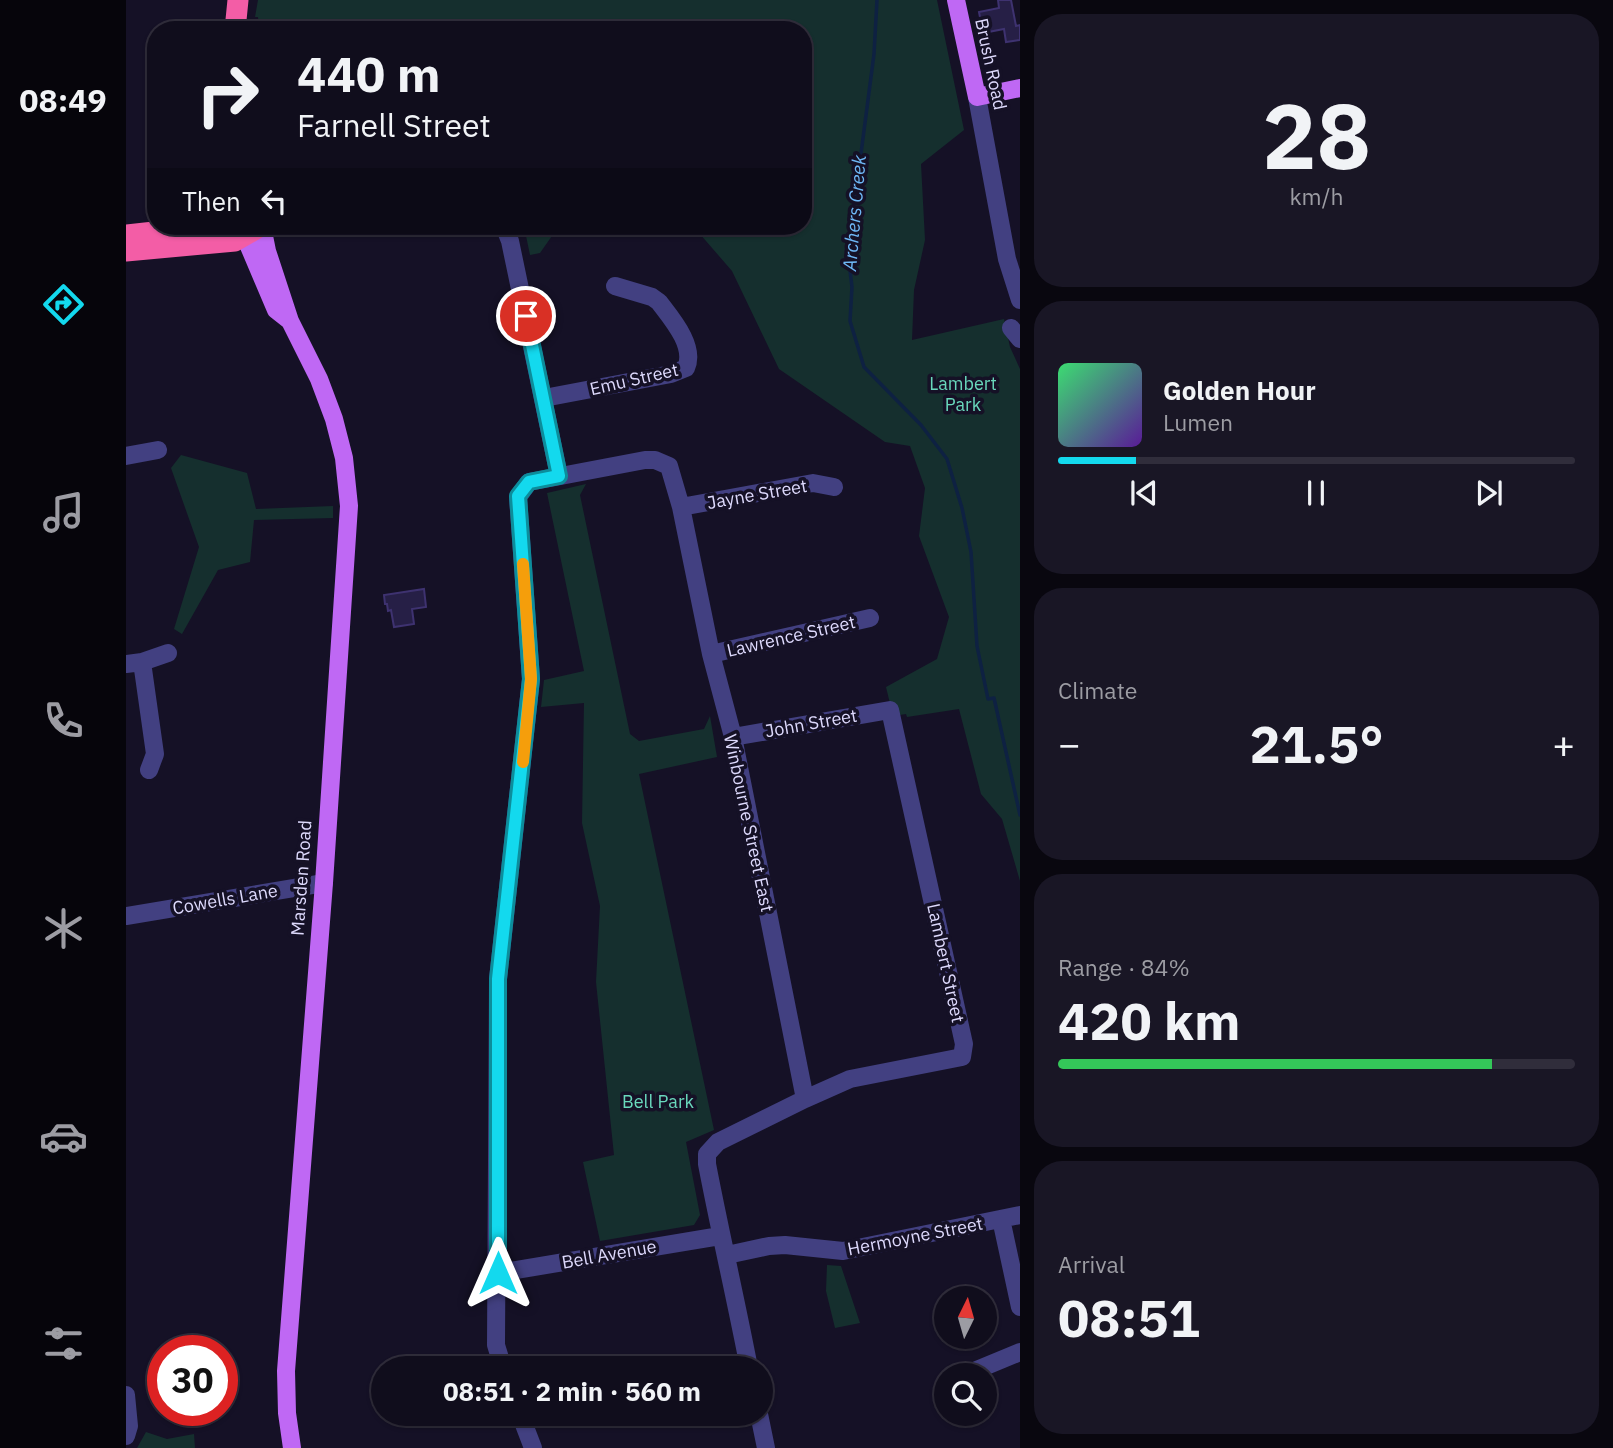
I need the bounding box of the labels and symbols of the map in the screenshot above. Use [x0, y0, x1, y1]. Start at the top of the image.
street label: Brush Road [970, 16, 1012, 112]
water label: Archers Creek [837, 153, 871, 273]
pin [496, 286, 556, 346]
street label: Emu Street [588, 358, 680, 400]
park label: Lambert Park [929, 372, 997, 416]
street label: Jayne Street [705, 474, 809, 514]
street label: Lawrence Street [724, 610, 858, 662]
street label: John Street [763, 704, 859, 742]
street label: Winbourne Street East [719, 732, 779, 914]
street label: Marsden Road [285, 819, 317, 937]
street label: Cowells Lane [171, 878, 279, 920]
street label: Lambert Street [922, 901, 970, 1025]
park label: Bell Park [622, 1090, 695, 1113]
street label: Hermoyne Street [845, 1212, 985, 1260]
street label: Bell Avenue [560, 1234, 658, 1274]
position arrow [461, 1236, 535, 1310]
north arrow [934, 1286, 998, 1349]
speed limit sign: 30 [147, 1335, 238, 1426]

